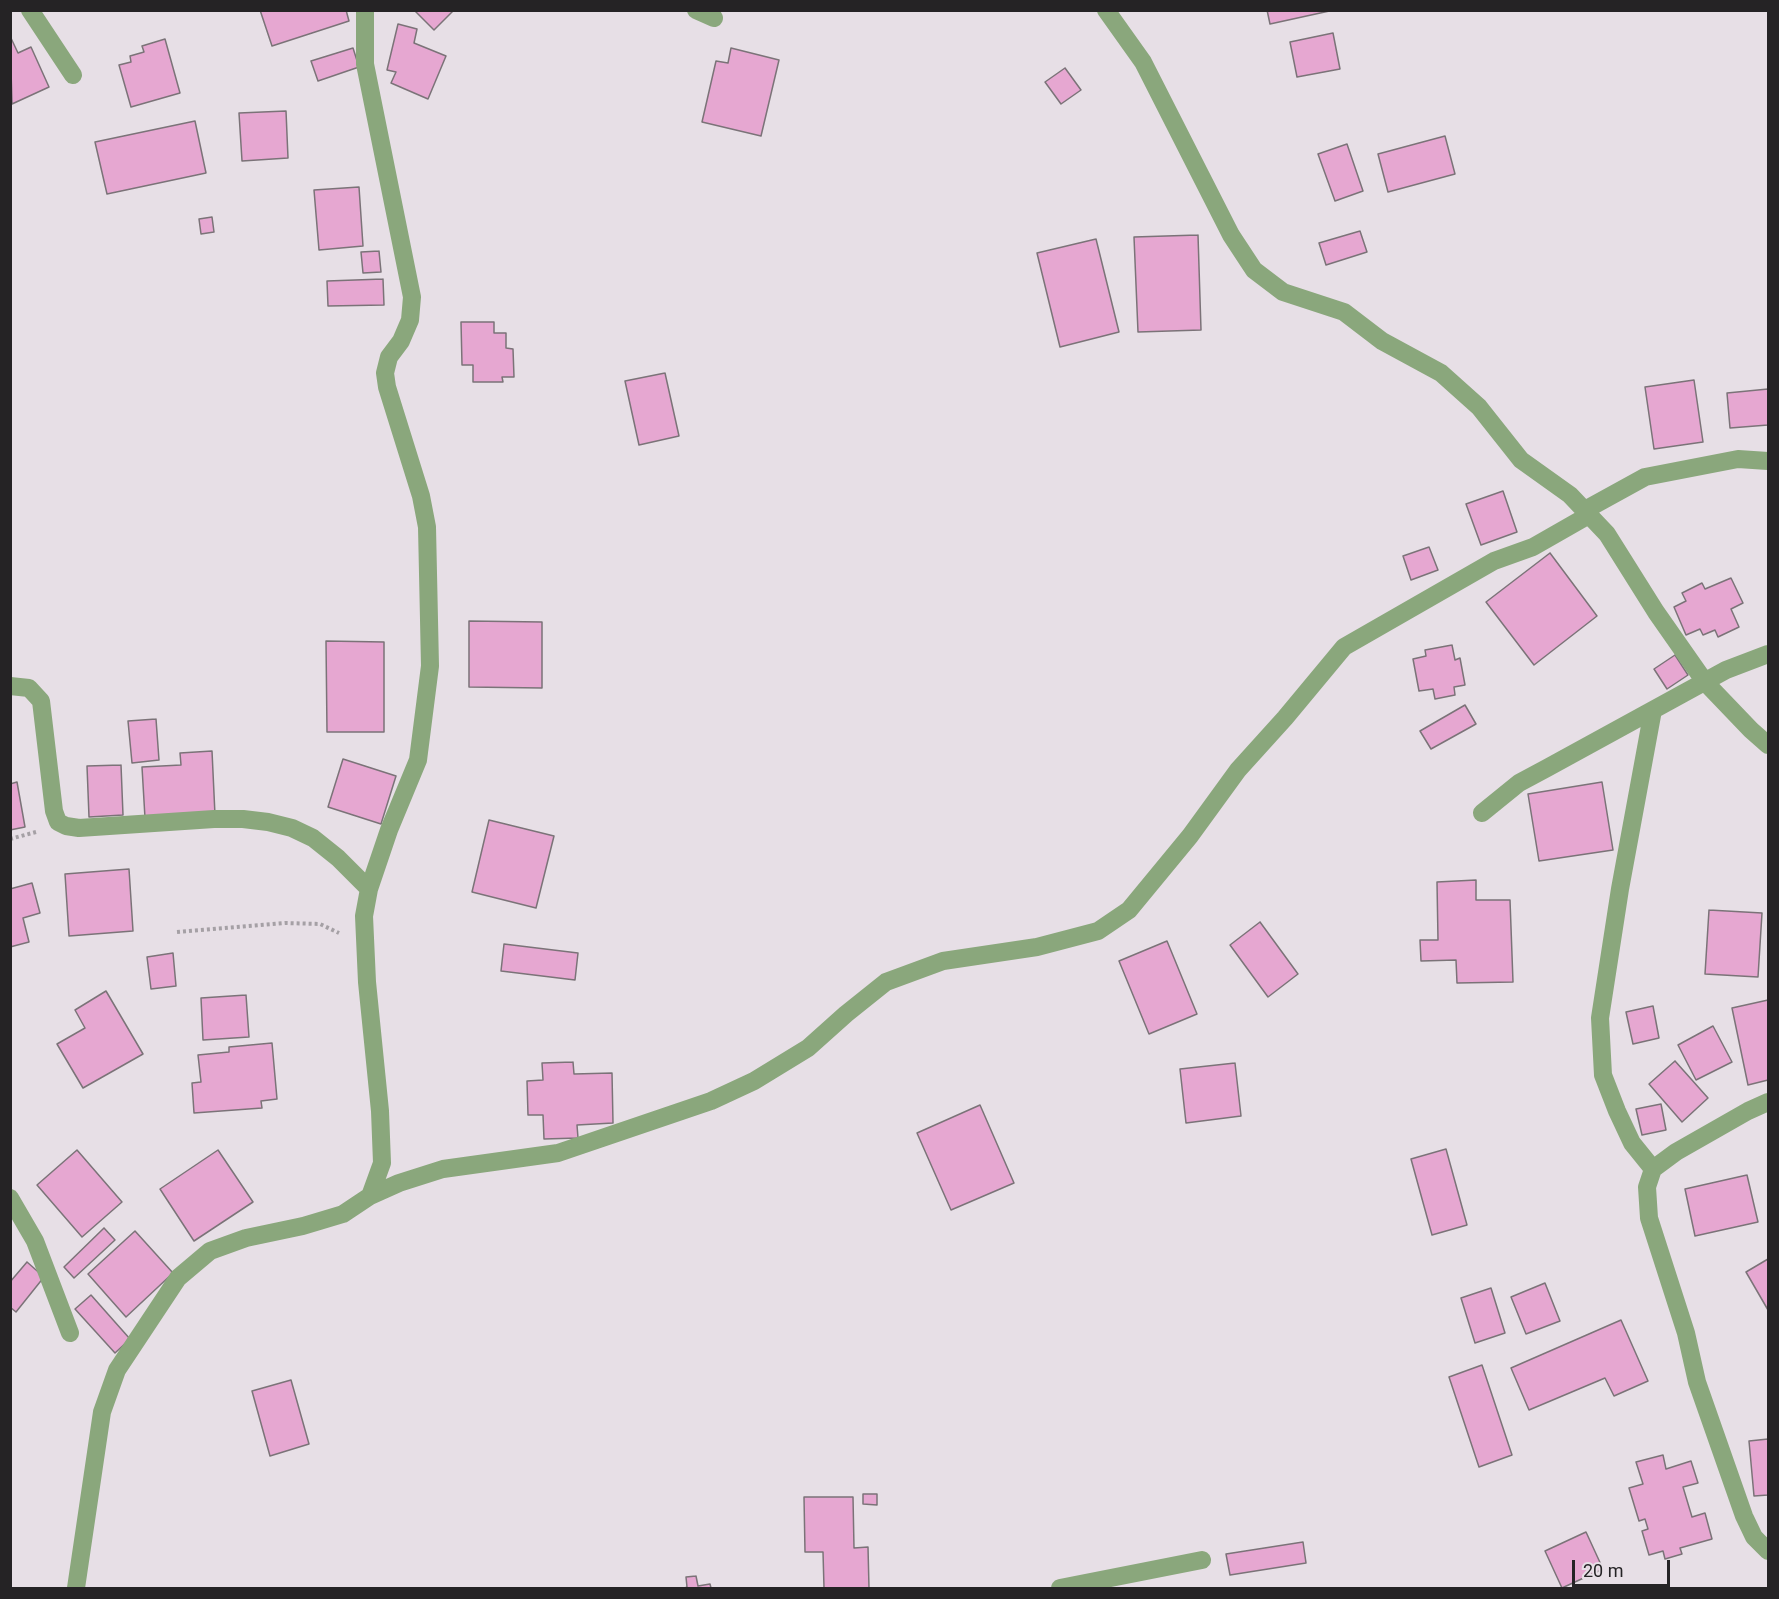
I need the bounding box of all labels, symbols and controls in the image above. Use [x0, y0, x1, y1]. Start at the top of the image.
scale bar [1575, 1548, 1672, 1586]
text: 20 m [1583, 1560, 1623, 1581]

